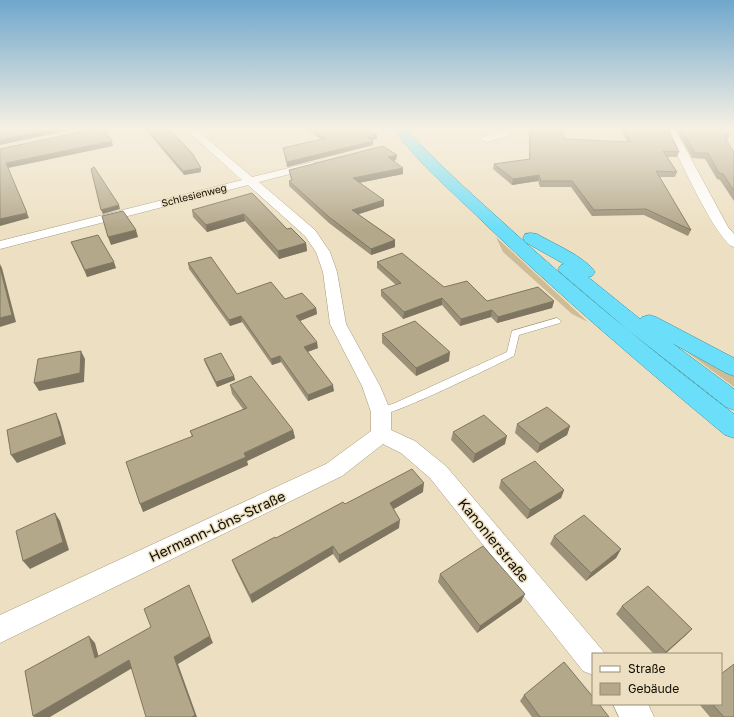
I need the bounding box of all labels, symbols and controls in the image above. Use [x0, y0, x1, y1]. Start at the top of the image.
street label: Schlesienweg [160, 181, 228, 209]
street label: Hermann-Löns-Straße [146, 487, 288, 565]
street label: Kanonierstraße [455, 495, 533, 585]
legend [592, 653, 722, 705]
text: Straße [628, 661, 666, 676]
text: Gebäude [628, 681, 679, 696]

